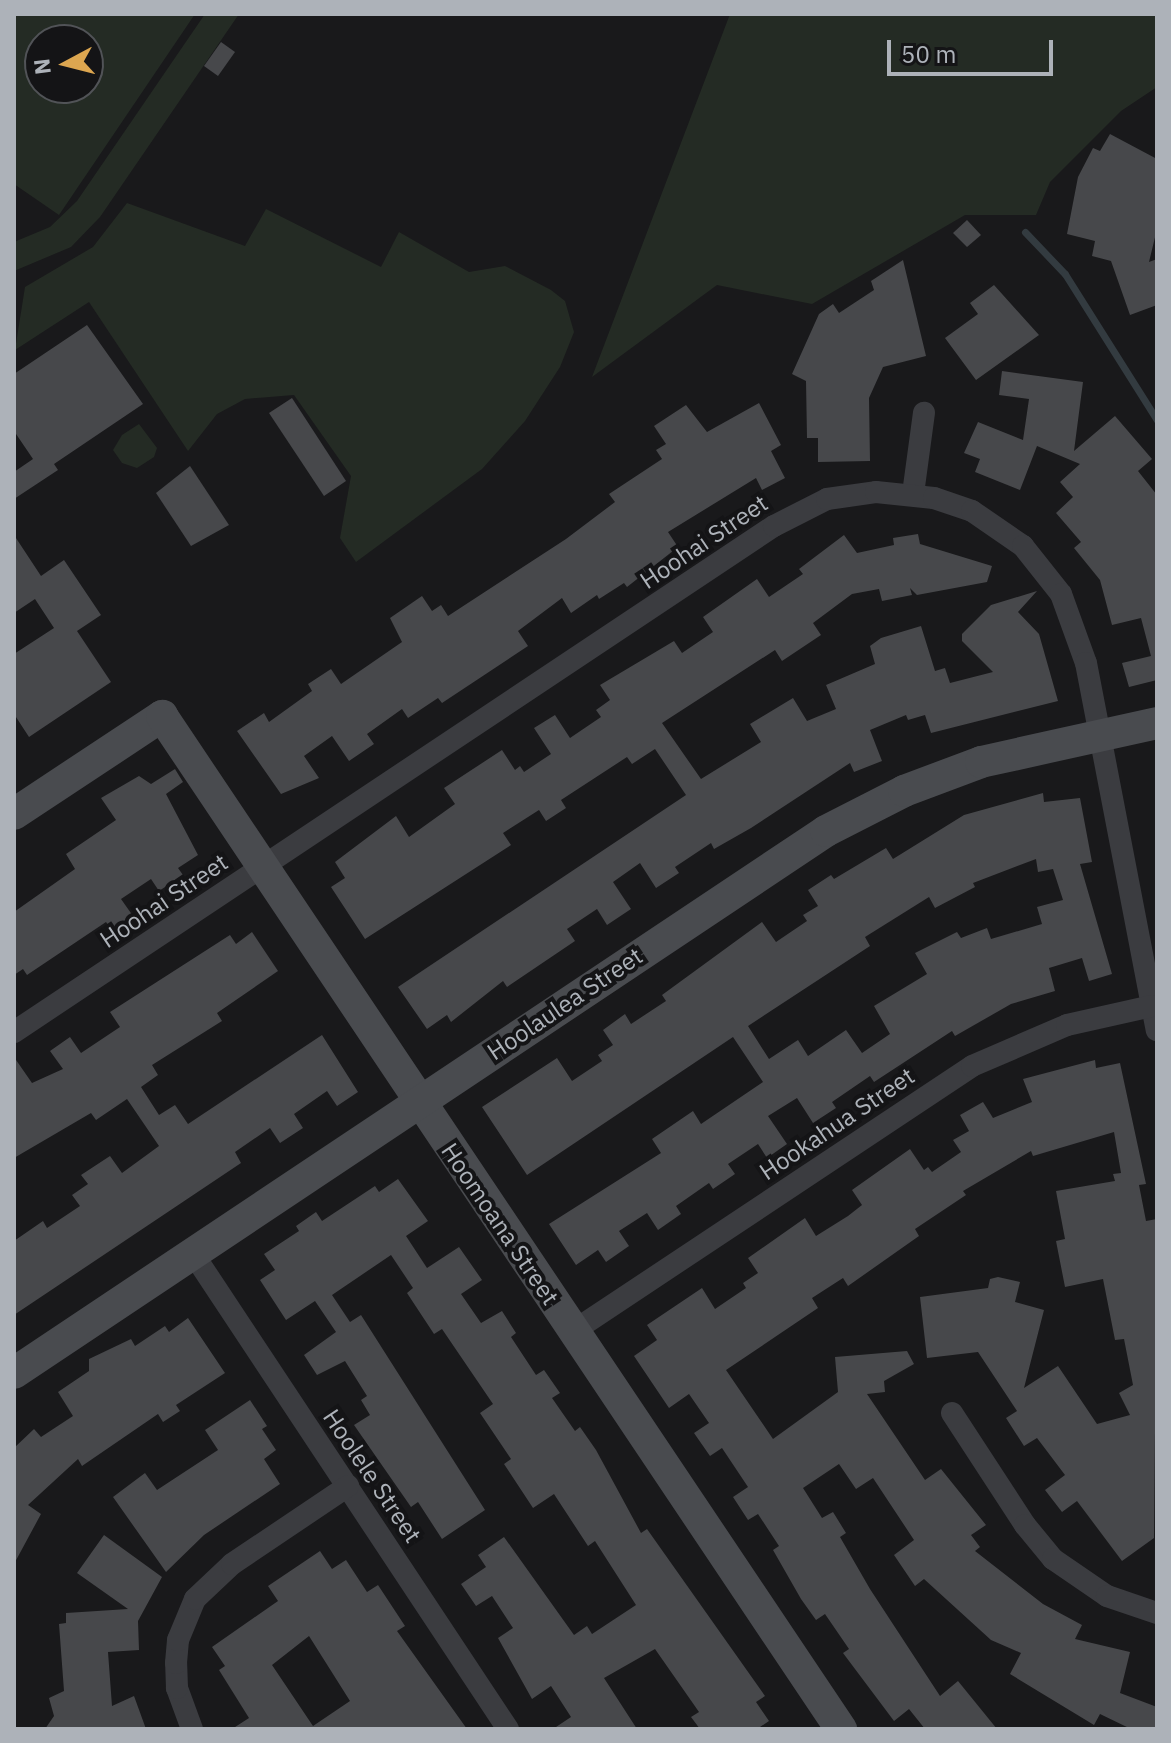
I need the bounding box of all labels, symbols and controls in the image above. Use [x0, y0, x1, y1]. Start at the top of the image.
north arrow [24, 24, 104, 104]
scale bar [891, 24, 1057, 74]
text: 50 m [901, 38, 956, 70]
text: N [26, 57, 57, 76]
street label: Hoohai Street [635, 489, 773, 595]
street label: Hoohai Street [95, 848, 233, 954]
street label: Hoolaulea Street [482, 941, 648, 1067]
street label: Hookahua Street [754, 1062, 920, 1186]
street label: Hoomoana Street [435, 1138, 565, 1310]
street label: Hoolele Street [317, 1404, 427, 1548]

